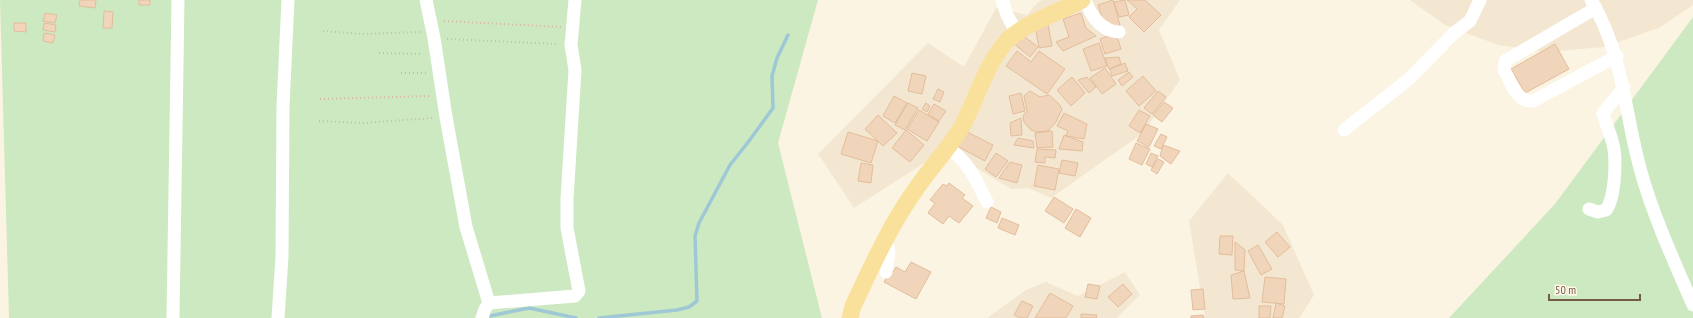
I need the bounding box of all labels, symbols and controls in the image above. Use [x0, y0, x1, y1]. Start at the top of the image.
scale bar [1549, 276, 1640, 302]
text: 50 m [1555, 282, 1576, 297]

